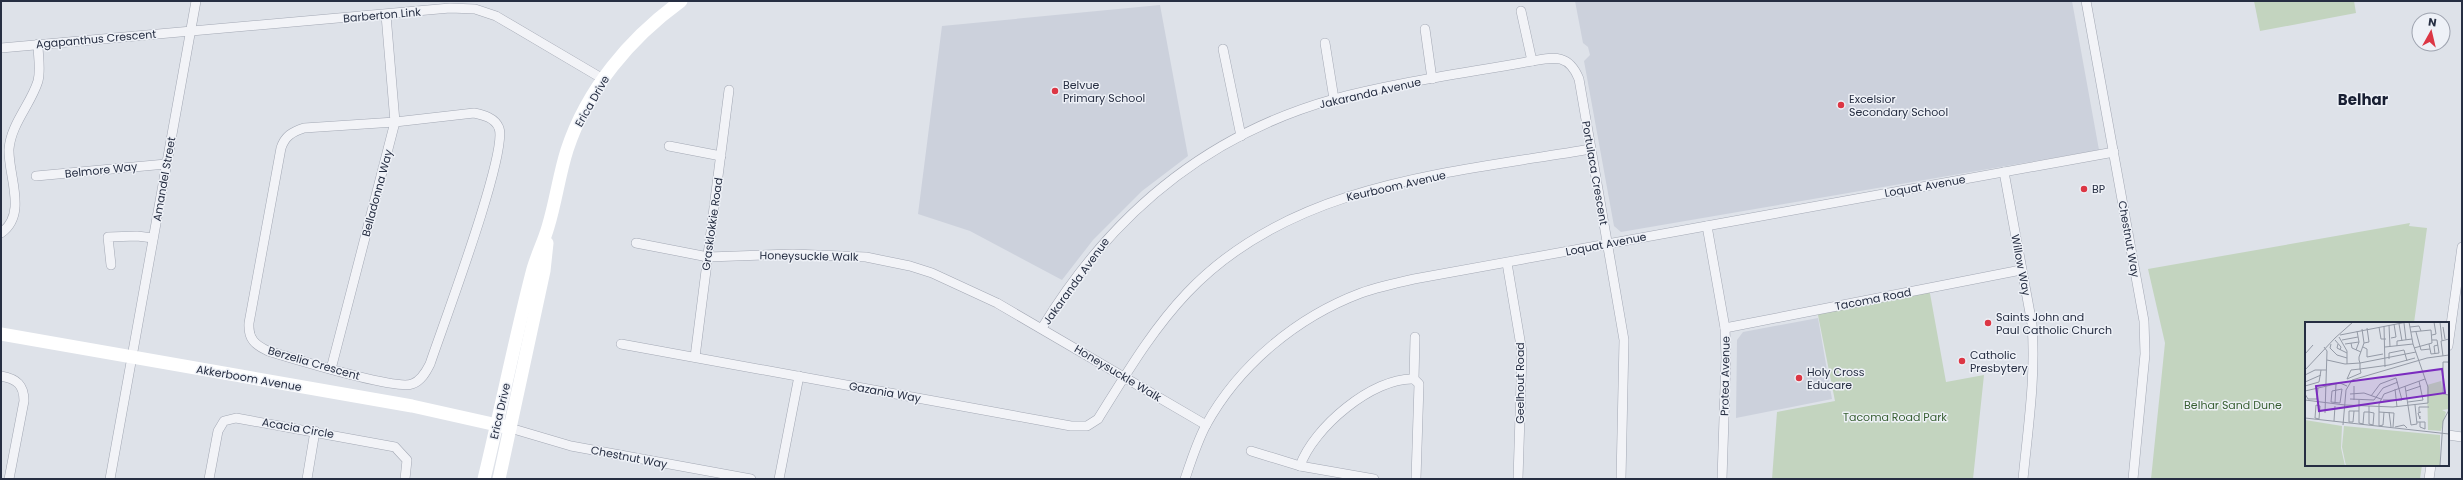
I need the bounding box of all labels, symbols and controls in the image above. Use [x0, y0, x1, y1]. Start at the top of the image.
street label: Barberton Link [343, 4, 422, 26]
north arrow [2411, 12, 2451, 52]
text: N [2427, 14, 2438, 31]
street label: Agapanthus Crescent [35, 26, 157, 52]
street label: Erica Drive [571, 72, 613, 130]
street label: Jakaranda Avenue [1318, 73, 1423, 112]
place label: Belvue Primary School [1063, 77, 1145, 106]
marker: Belvue Primary School [1050, 86, 1060, 96]
district label: Belhar [2338, 89, 2389, 110]
place label: Excelsior Secondary School [1849, 91, 1948, 120]
marker: Excelsior Secondary School [1836, 100, 1846, 110]
street label: Portulaca Crescent [1578, 120, 1612, 226]
street label: Amandel Street [149, 136, 179, 222]
street label: Belladonna Way [358, 147, 397, 238]
street label: Belmore Way [64, 158, 139, 182]
street label: Keurboom Avenue [1345, 167, 1447, 205]
street label: Loquat Avenue [1883, 171, 1967, 201]
street label: Grasklokkie Road [698, 177, 726, 271]
place label: BP [2092, 181, 2105, 197]
marker: BP [2079, 184, 2089, 194]
street label: Chestnut Way [2114, 199, 2144, 279]
street label: Loquat Avenue [1564, 228, 1648, 260]
street label: Willow Way [2007, 233, 2035, 298]
street label: Jakaranda Avenue [1039, 234, 1113, 328]
street label: Honeysuckle Walk [759, 247, 859, 265]
street label: Tacoma Road [1833, 284, 1913, 314]
place label: Saints John and Paul Catholic Church [1996, 309, 2112, 338]
marker: Saints John and Paul Catholic Church [1983, 318, 1993, 328]
inset map [2305, 322, 2449, 466]
street label: Protea Avenue [1716, 336, 1734, 416]
street label: Honeysuckle Walk [1072, 341, 1165, 405]
street label: Berzelia Crescent [266, 342, 362, 384]
street label: Geelhout Road [1512, 342, 1528, 424]
place label: Catholic Presbytery [1970, 347, 2029, 376]
marker: Catholic Presbytery [1957, 356, 1967, 366]
street label: Akkerboom Avenue [195, 361, 303, 395]
place label: Holy Cross Educare [1807, 364, 1865, 393]
marker: Holy Cross Educare [1794, 373, 1804, 383]
street label: Gazania Way [848, 378, 923, 406]
street label: Erica Drive [486, 381, 514, 441]
park label: Belhar Sand Dune [2184, 397, 2282, 413]
park label: Tacoma Road Park [1843, 409, 1947, 425]
street label: Acacia Circle [261, 414, 335, 442]
street label: Chestnut Way [589, 442, 669, 472]

